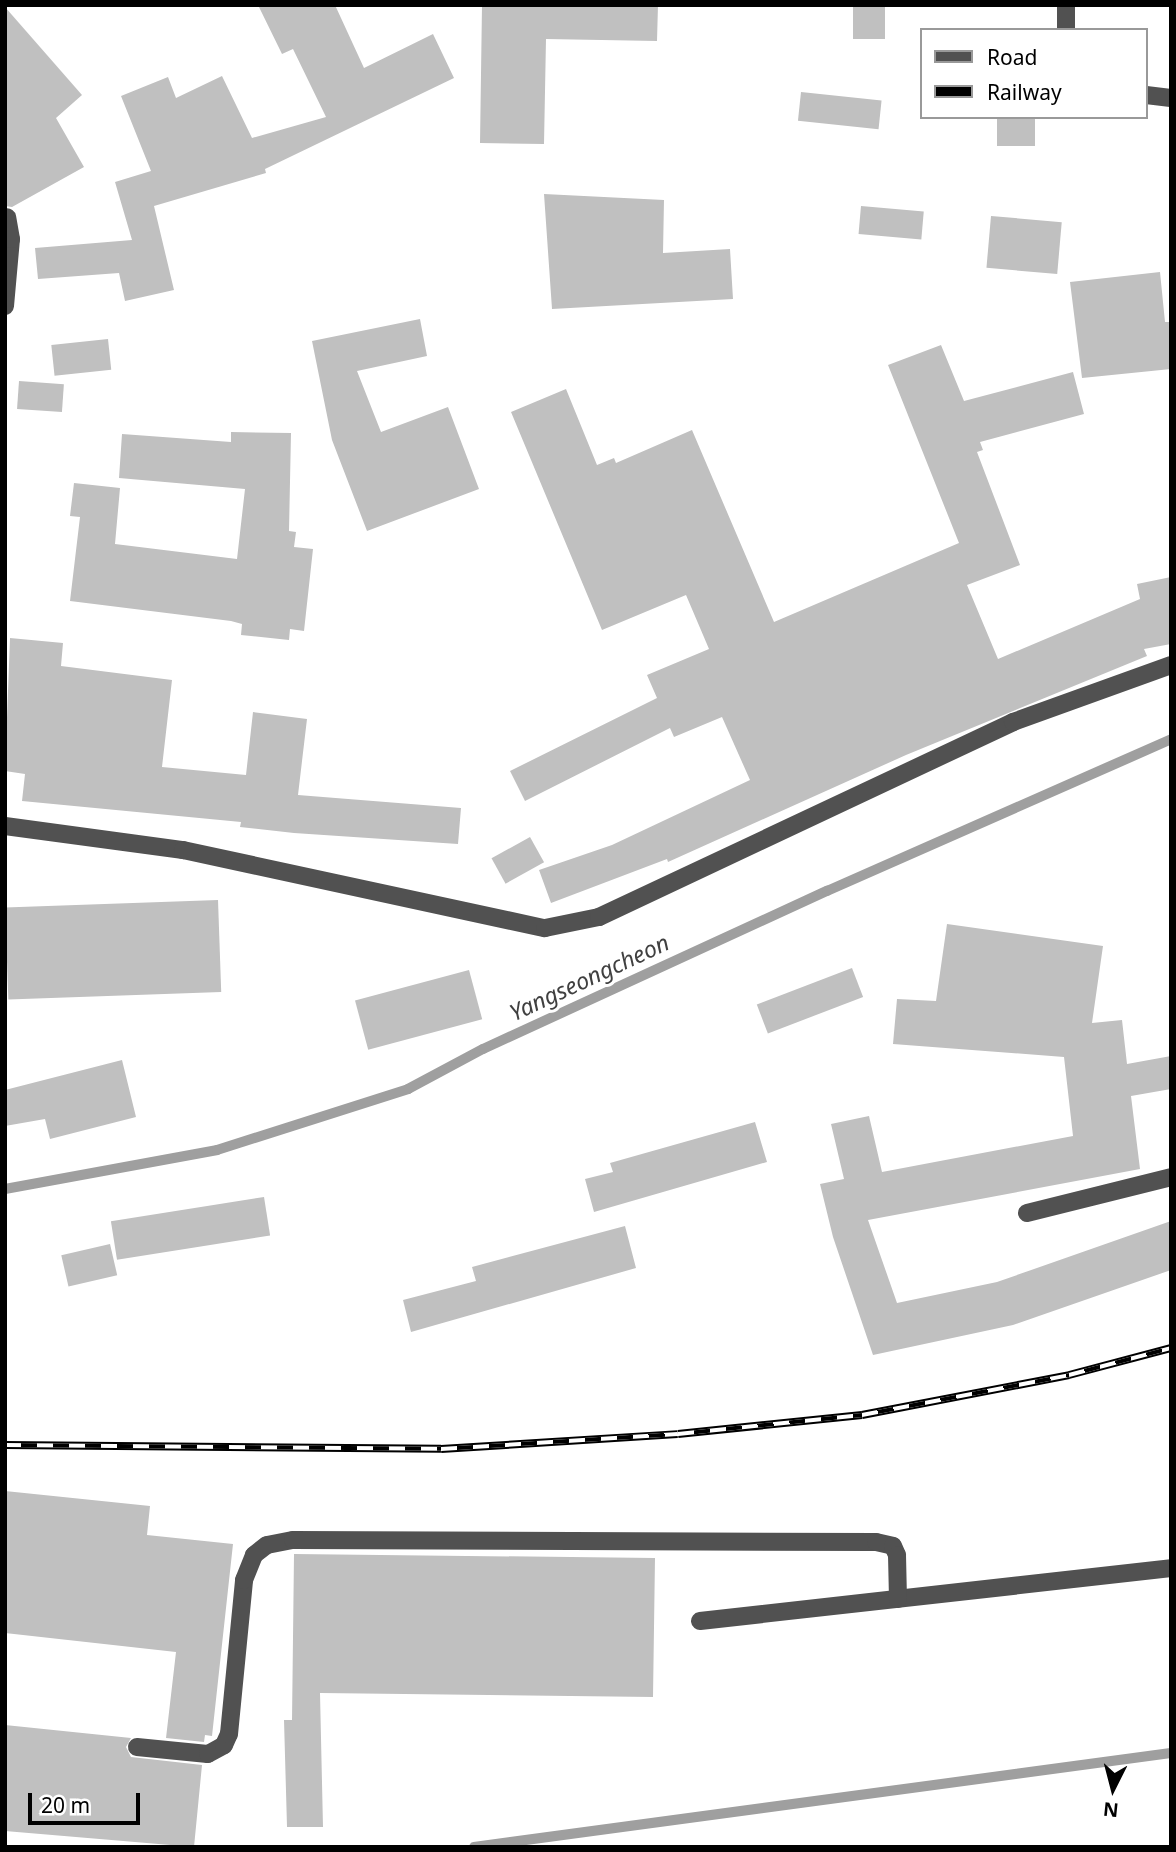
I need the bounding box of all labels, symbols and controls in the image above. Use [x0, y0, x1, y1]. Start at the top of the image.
legend [920, 28, 1148, 119]
text: Road [987, 43, 1037, 71]
text: Railway [987, 78, 1062, 106]
water label: Yangseongcheon [505, 928, 673, 1026]
north arrow [1078, 1754, 1148, 1824]
scale bar [32, 1778, 144, 1822]
text: 20 m [41, 1791, 90, 1819]
text: N [1102, 1796, 1120, 1824]

